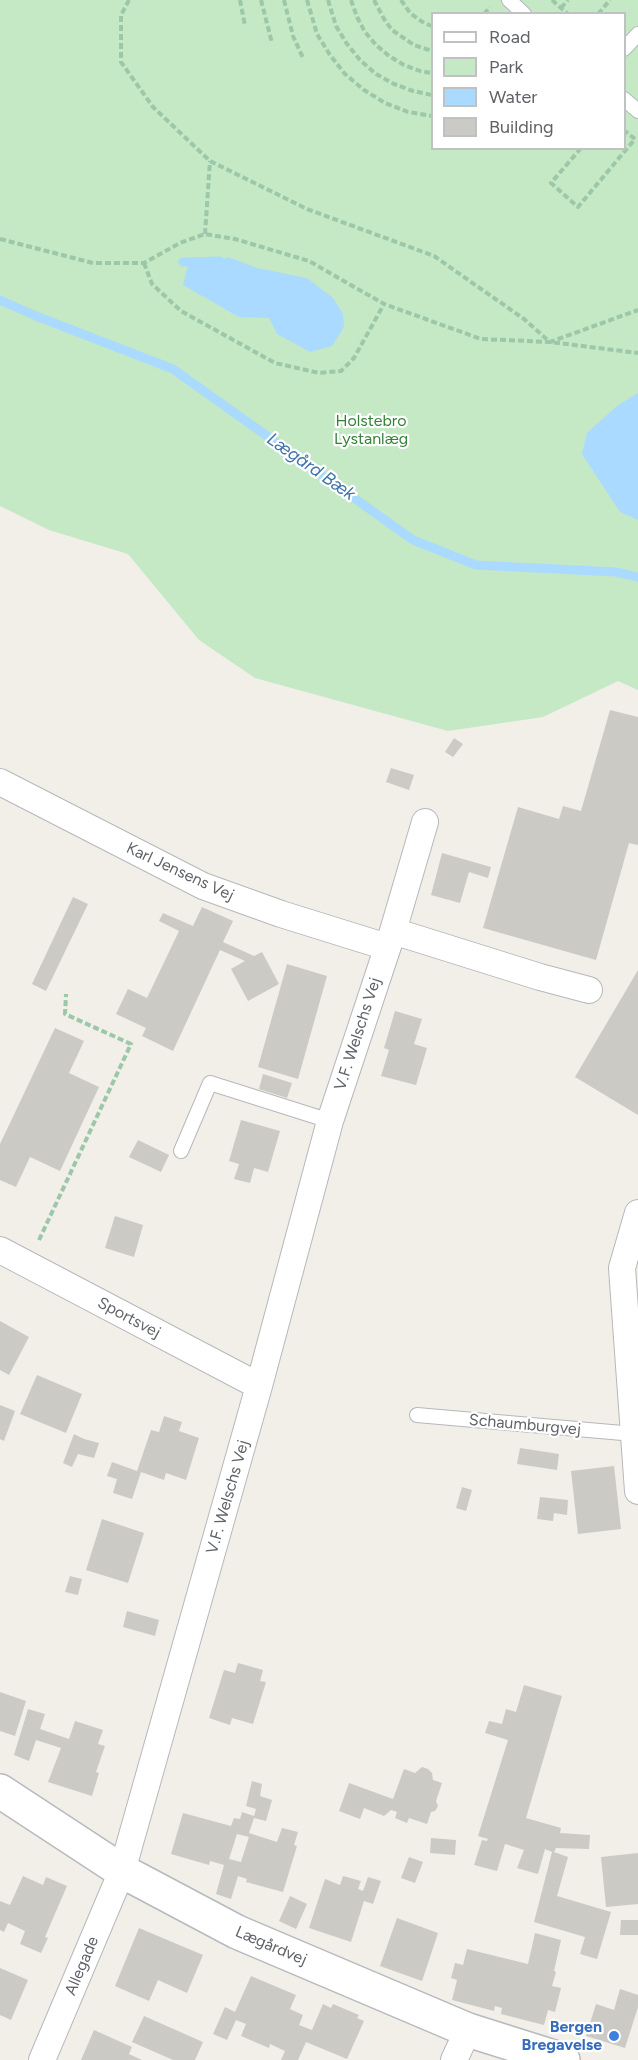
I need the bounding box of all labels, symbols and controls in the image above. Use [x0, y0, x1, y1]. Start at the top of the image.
legend [431, 12, 626, 150]
text: Road [489, 26, 530, 48]
text: Park [489, 56, 523, 78]
text: Water [489, 86, 537, 108]
text: Building [489, 116, 554, 138]
park label: Holstebro Lystanlæg [334, 411, 408, 449]
water label: Lægård Bæk [263, 429, 359, 505]
street label: Karl Jensens Vej [123, 839, 237, 905]
street label: V.F. Welschs Vej [331, 975, 385, 1093]
street label: Sportsvej [94, 1293, 164, 1343]
street label: Schaumburgvej [468, 1411, 582, 1439]
street label: V.F. Welschs Vej [203, 1438, 253, 1556]
street label: Lægårdvej [232, 1922, 310, 1970]
street label: Allegade [61, 1934, 103, 1998]
place label: Bergen Bregavelse [522, 2017, 602, 2055]
marker: Bergen Bregavelse [607, 2029, 621, 2043]

